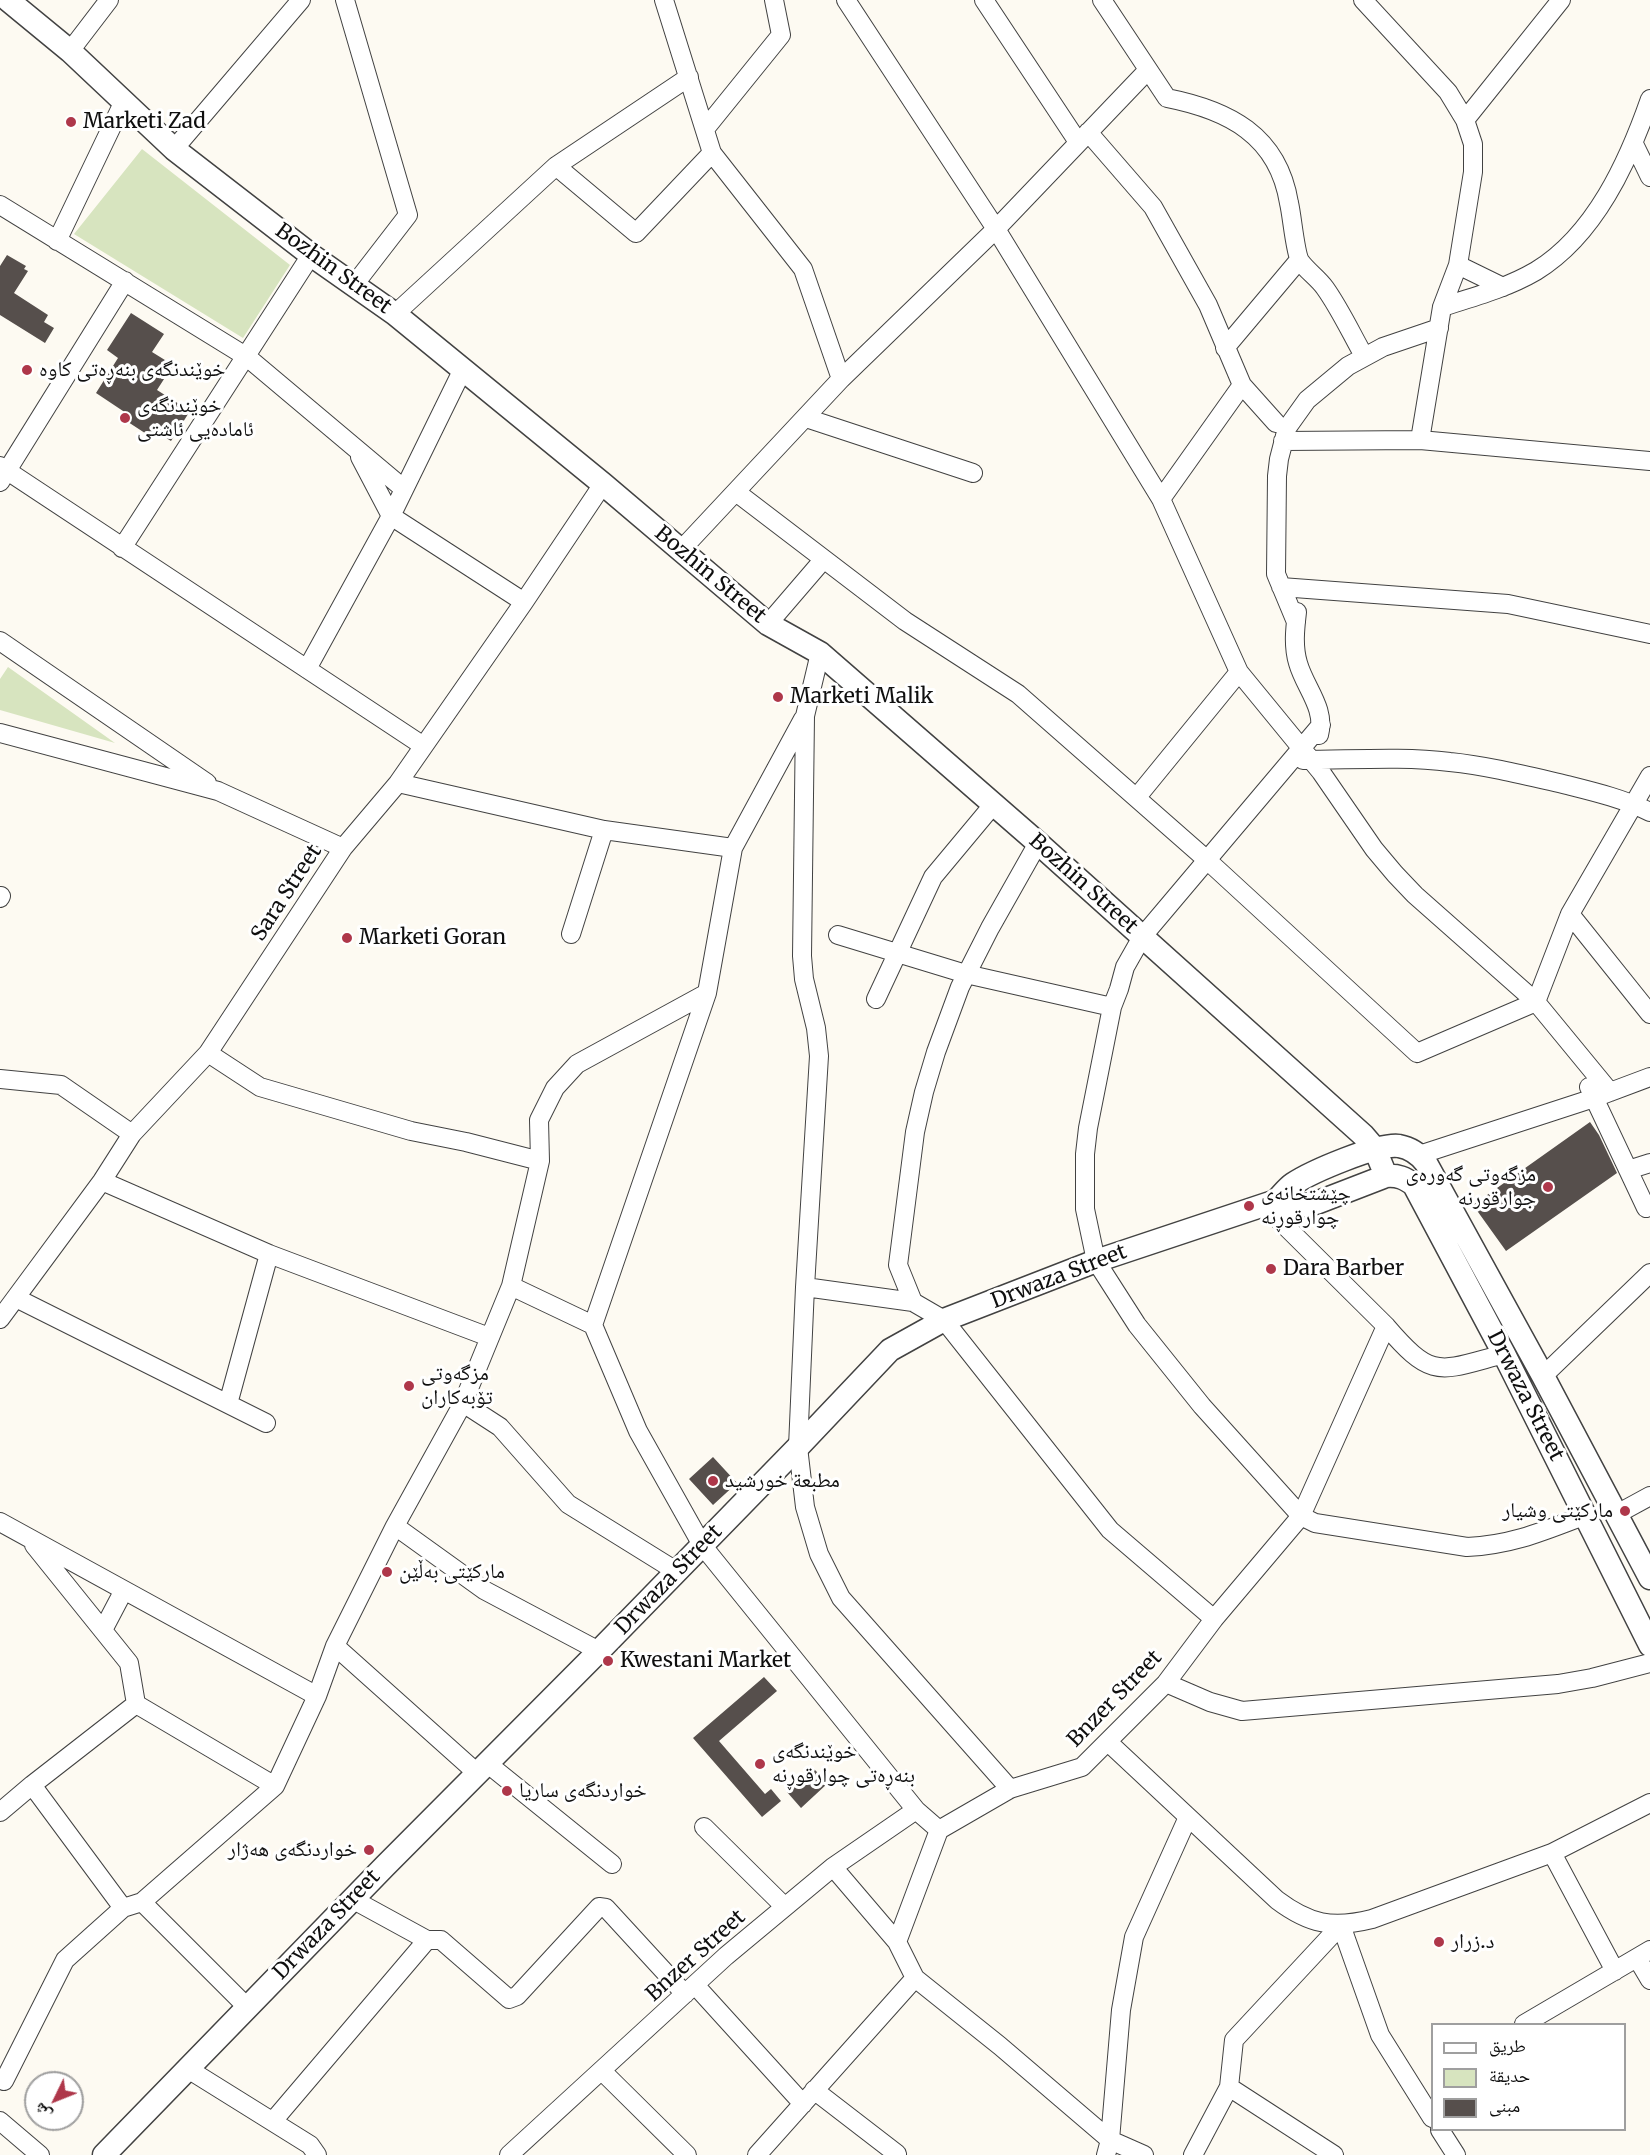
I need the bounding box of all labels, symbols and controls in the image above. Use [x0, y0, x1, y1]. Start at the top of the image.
place label: Marketi Zad [83, 109, 206, 135]
marker: Marketi Zad [64, 115, 78, 129]
street label: Bozhin Street [270, 218, 396, 320]
place label: خوێندنگەی بنەڕەتی کاوە [39, 357, 225, 383]
marker: خوێندنگەی بنەڕەتی کاوە [20, 363, 34, 377]
place label: خوێندنگەی ئامادەیی ئاشتی [137, 393, 254, 443]
marker: خوێندنگەی ئامادەیی ئاشتی [118, 411, 132, 425]
street label: Bozhin Street [649, 521, 771, 629]
place label: Marketi Malik [790, 684, 934, 710]
marker: Marketi Malik [771, 690, 785, 704]
street label: Bozhin Street [1023, 829, 1143, 939]
street label: Sara Street [247, 840, 327, 946]
place label: Marketi Goran [359, 925, 506, 951]
marker: Marketi Goran [340, 931, 354, 945]
place label: مزگەوتی گەورەی جوارقورنە [1406, 1162, 1536, 1212]
marker: مزگەوتی گەورەی جوارقورنە [1541, 1180, 1555, 1194]
place label: چێشتخانەی چوارقوڕنە [1261, 1181, 1351, 1231]
marker: چێشتخانەی چوارقوڕنە [1242, 1199, 1256, 1213]
street label: Drwaza Street [988, 1240, 1130, 1314]
place label: Dara Barber [1283, 1256, 1404, 1282]
marker: Dara Barber [1264, 1262, 1278, 1276]
street label: Drwaza Street [1481, 1327, 1569, 1465]
place label: مزگەوتی تۆبەکاران [421, 1361, 493, 1411]
marker: مزگەوتی تۆبەکاران [402, 1379, 416, 1393]
place label: مطبعة خورشيد [725, 1468, 840, 1494]
marker: مطبعة خورشيد [706, 1474, 720, 1488]
place label: مارکێتی وشیار [1502, 1498, 1613, 1524]
marker: مارکێتی وشیار [1618, 1504, 1632, 1518]
street label: Drwaza Street [610, 1520, 728, 1640]
place label: مارکێتی بەڵێن [399, 1559, 505, 1585]
marker: مارکێتی بەڵێن [380, 1565, 394, 1579]
street label: Bnzer Street [1063, 1645, 1167, 1753]
place label: Kwestani Market [620, 1648, 791, 1674]
marker: Kwestani Market [601, 1654, 615, 1668]
place label: خوێندنگەی بنەڕەتی چوارقوڕنە [772, 1739, 915, 1789]
marker: خوێندنگەی بنەڕەتی چوارقوڕنە [753, 1757, 767, 1771]
place label: خواردنگەی ساریا [519, 1778, 647, 1804]
marker: خواردنگەی ساریا [500, 1784, 514, 1798]
place label: خواردنگەی هەژار [228, 1837, 357, 1863]
marker: خواردنگەی هەژار [362, 1843, 376, 1857]
street label: Drwaza Street [268, 1865, 386, 1985]
street label: Bnzer Street [641, 1905, 751, 2007]
place label: د.زرار [1451, 1929, 1494, 1955]
marker: د.زرار [1432, 1935, 1446, 1949]
legend [1431, 2023, 1626, 2131]
text: طريق [1489, 2034, 1526, 2057]
text: حديقة [1489, 2064, 1530, 2087]
north arrow [24, 2071, 84, 2131]
text: مبنى [1489, 2094, 1520, 2117]
text: ش [29, 2099, 55, 2125]

